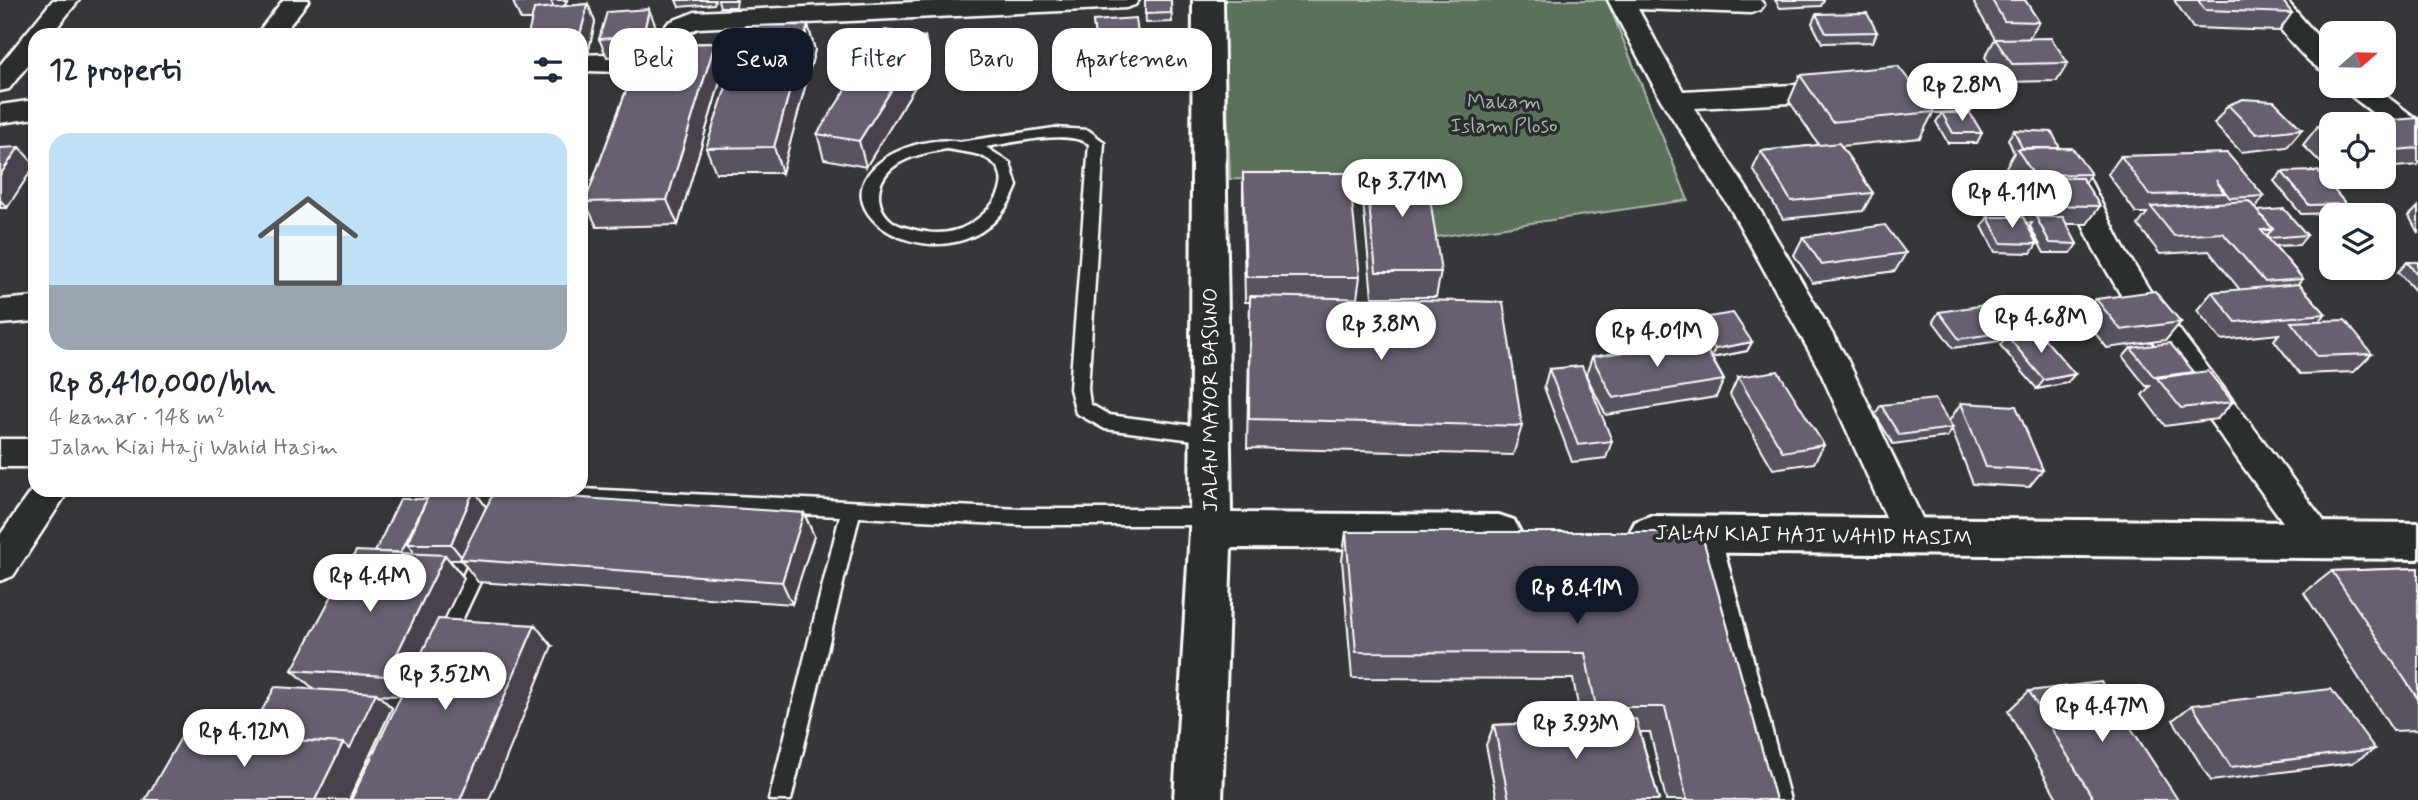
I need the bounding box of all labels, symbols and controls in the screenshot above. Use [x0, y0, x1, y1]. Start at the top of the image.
north arrow [2319, 21, 2396, 98]
map controls [2319, 21, 2396, 280]
chip: Beli [609, 28, 698, 91]
chip: Sewa [712, 28, 813, 91]
chip: Filter [827, 28, 931, 91]
chip: Baru [945, 28, 1038, 91]
chip: Apartemen [1052, 28, 1212, 91]
text: 12 properti [49, 51, 181, 90]
icon: filters [529, 51, 567, 89]
pin: Rp 2.8M [1897, 64, 2027, 123]
text: Rp 2.8M [1923, 71, 2001, 101]
park label: Makam Islam Ploso [1450, 88, 1558, 140]
button: locate [2319, 112, 2396, 189]
pin: Rp 3.71M [1330, 160, 1474, 219]
text: Rp 3.71M [1358, 167, 1446, 197]
pin: Rp 4.11M [1940, 170, 2084, 230]
icon: home [245, 178, 371, 304]
text: Rp 4.11M [1968, 178, 2056, 208]
button: layers [2319, 203, 2396, 280]
street label: JALAN MAYOR BASUNO [1197, 288, 1225, 512]
pin: Rp 4.68M [1969, 296, 2113, 355]
pin: Rp 3.8M [1316, 302, 1446, 362]
text: Rp 4.68M [1995, 303, 2087, 333]
text: Rp 3.8M [1342, 310, 1420, 340]
pin: Rp 4.01M [1585, 310, 1729, 369]
text: Rp 4.01M [1612, 317, 1702, 347]
text: Rp 8,410,000/bln [49, 364, 275, 403]
text: 4 kamar · 148 m² [49, 403, 225, 433]
text: Jalan Kiai Haji Wahid Hasim [49, 433, 338, 463]
street label: JALAN KIAI HAJI WAHID HASIM [1655, 519, 1973, 553]
pin: Rp 4.4M [305, 554, 435, 614]
text: Rp 4.4M [329, 562, 411, 592]
pin: Rp 8.41M [1505, 566, 1649, 626]
text: Rp 8.41M [1532, 574, 1622, 604]
pin: Rp 3.52M [373, 652, 517, 712]
text: Rp 3.52M [400, 660, 491, 690]
pin: Rp 4.47M [2030, 684, 2174, 744]
text: Rp 4.47M [2056, 692, 2149, 722]
pin: Rp 3.93M [1504, 702, 1648, 761]
text: Rp 3.93M [1533, 709, 1619, 739]
pin: Rp 4.12M [172, 710, 316, 769]
text: Rp 4.12M [199, 717, 289, 747]

